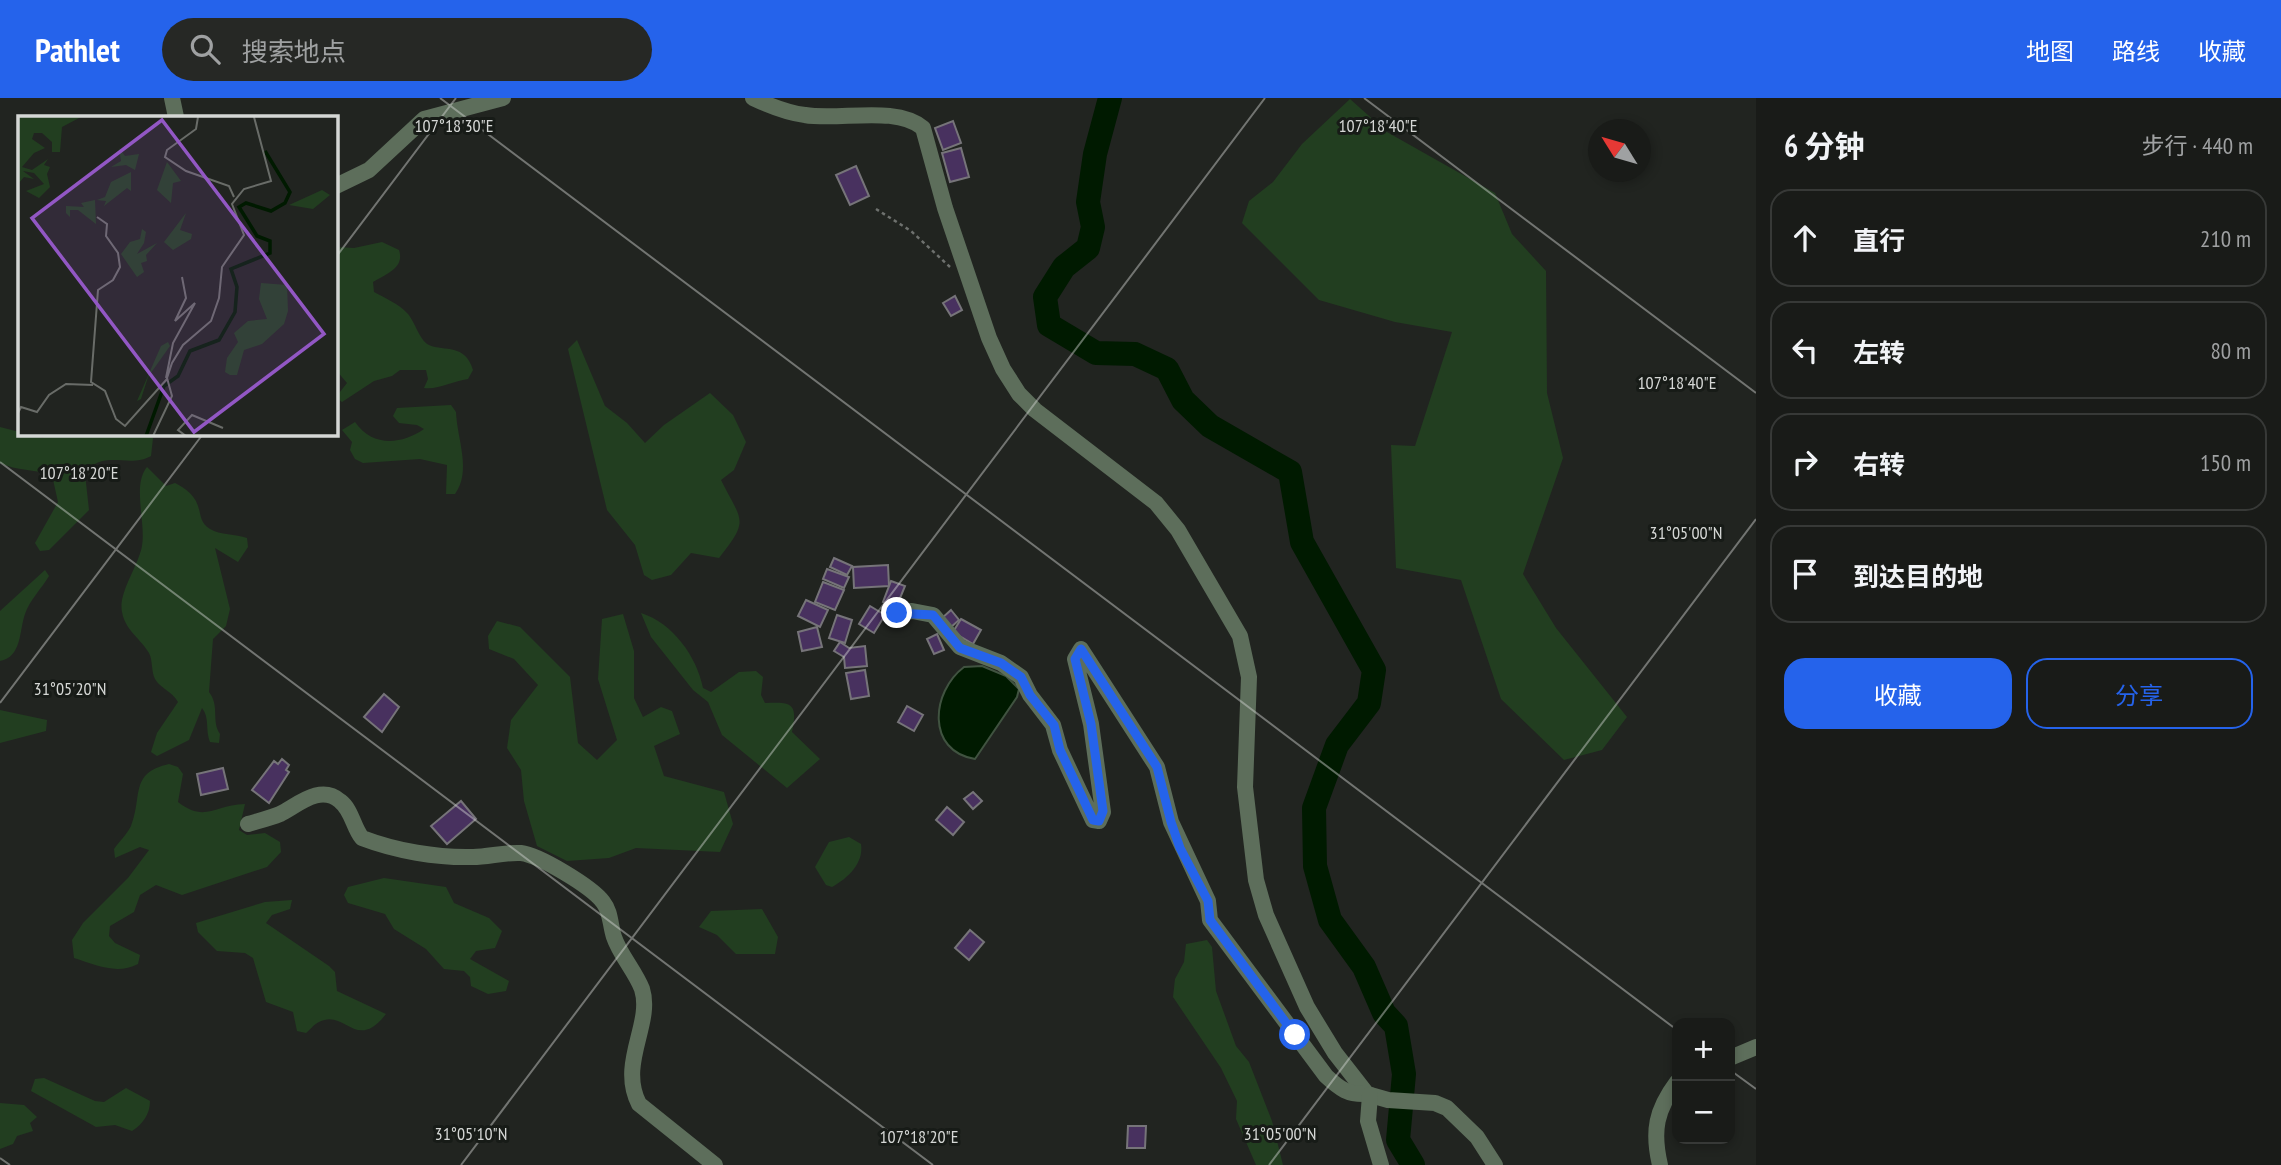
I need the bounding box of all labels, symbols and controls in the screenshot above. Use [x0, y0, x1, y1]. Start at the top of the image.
search box [162, 18, 652, 81]
text: Pathlet [35, 28, 120, 71]
icon: search [186, 30, 224, 68]
text: 搜索地点 [242, 35, 346, 68]
text: 地图 [2026, 36, 2074, 67]
text: 路线 [2112, 36, 2160, 67]
text: 收藏 [2198, 36, 2246, 67]
text: 107°18'30"E [415, 114, 493, 137]
text: 107°18'40"E [1339, 114, 1417, 137]
inset map [18, 116, 338, 436]
north arrow [1588, 119, 1651, 182]
text: 6 分钟 [1784, 126, 1865, 165]
text: 步行 · 440 m [2141, 131, 2253, 160]
icon: ahead [1786, 219, 1824, 257]
text: 直行 [1853, 224, 1905, 257]
text: 210 m [2200, 224, 2251, 253]
icon: left [1786, 331, 1824, 369]
text: 左转 [1853, 336, 1905, 369]
text: 80 m [2210, 336, 2251, 365]
text: 107°18'40"E [1638, 371, 1716, 394]
icon: right [1786, 443, 1824, 481]
text: 右转 [1853, 448, 1905, 481]
text: 150 m [2200, 448, 2251, 477]
text: 107°18'20"E [40, 461, 118, 484]
text: 31°05'00"N [1650, 521, 1722, 544]
icon: arrive [1786, 555, 1824, 593]
text: 到达目的地 [1853, 560, 1983, 593]
route end [881, 597, 912, 628]
button: 收藏 [1784, 658, 2012, 729]
button: 分享 [2026, 658, 2253, 729]
text: 31°05'20"N [34, 677, 106, 700]
map controls [1672, 1018, 1735, 1144]
button: + [1672, 1018, 1735, 1081]
route start [1279, 1019, 1310, 1050]
button: − [1672, 1081, 1735, 1144]
text: 31°05'10"N [435, 1122, 507, 1145]
text: 31°05'00"N [1244, 1122, 1316, 1145]
text: 107°18'20"E [880, 1125, 958, 1148]

